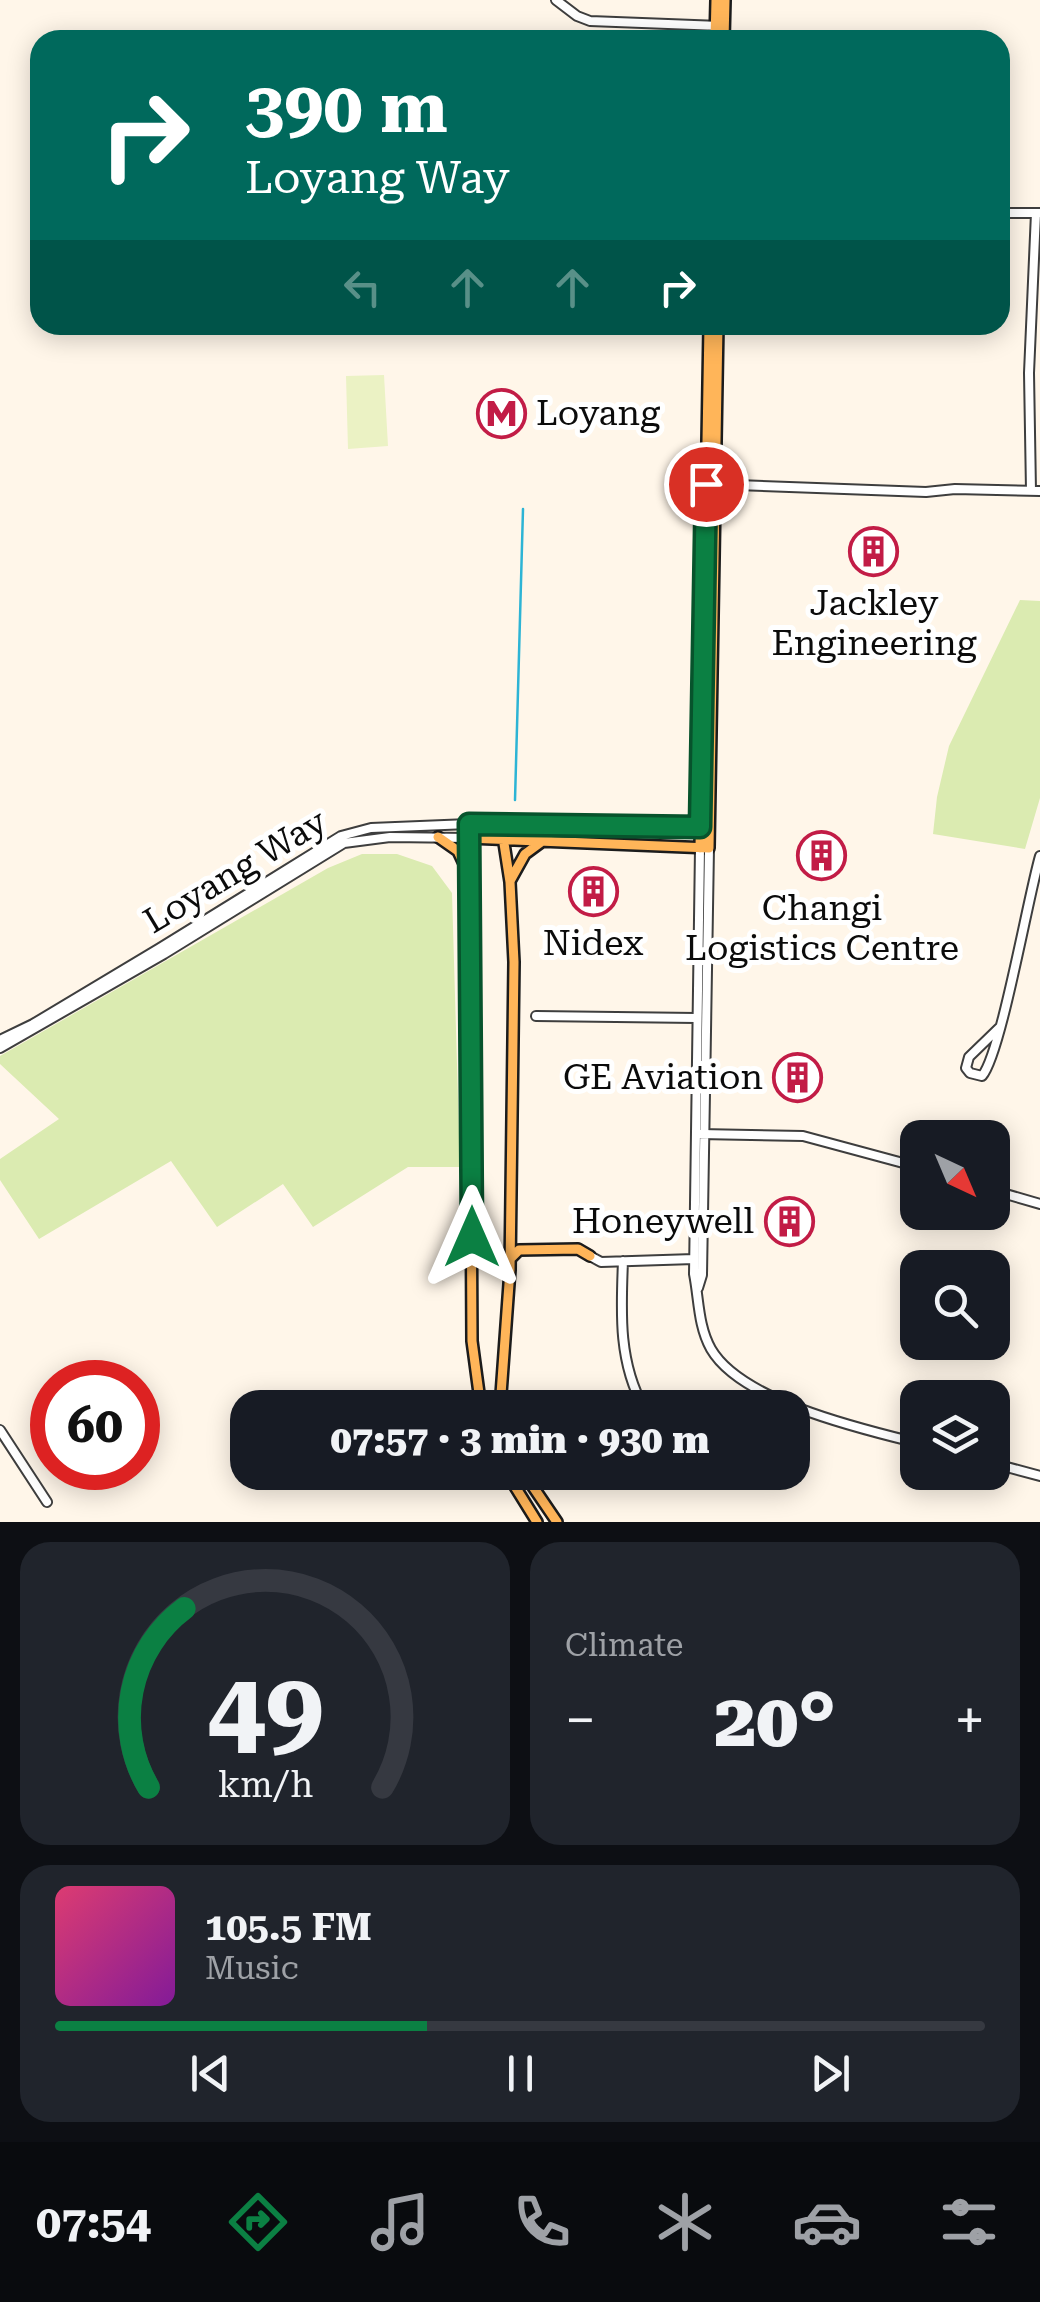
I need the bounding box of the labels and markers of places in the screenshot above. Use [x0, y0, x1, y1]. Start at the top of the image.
metro station icon: Loyang [475, 387, 527, 439]
place label: Loyang [536, 393, 660, 434]
pin [664, 442, 749, 527]
building icon: Jackley Engineering [848, 525, 900, 577]
place label: Jackley Engineering [771, 583, 977, 664]
building icon: Changi Logistics Centre [796, 830, 848, 882]
building icon: Nidex [567, 865, 619, 917]
place label: Changi Logistics Centre [685, 888, 959, 969]
place label: Nidex [543, 923, 643, 964]
building icon: GE Aviation [772, 1051, 824, 1103]
place label: GE Aviation [563, 1057, 763, 1098]
building icon: Honeywell [763, 1195, 815, 1247]
place label: Honeywell [572, 1201, 754, 1242]

